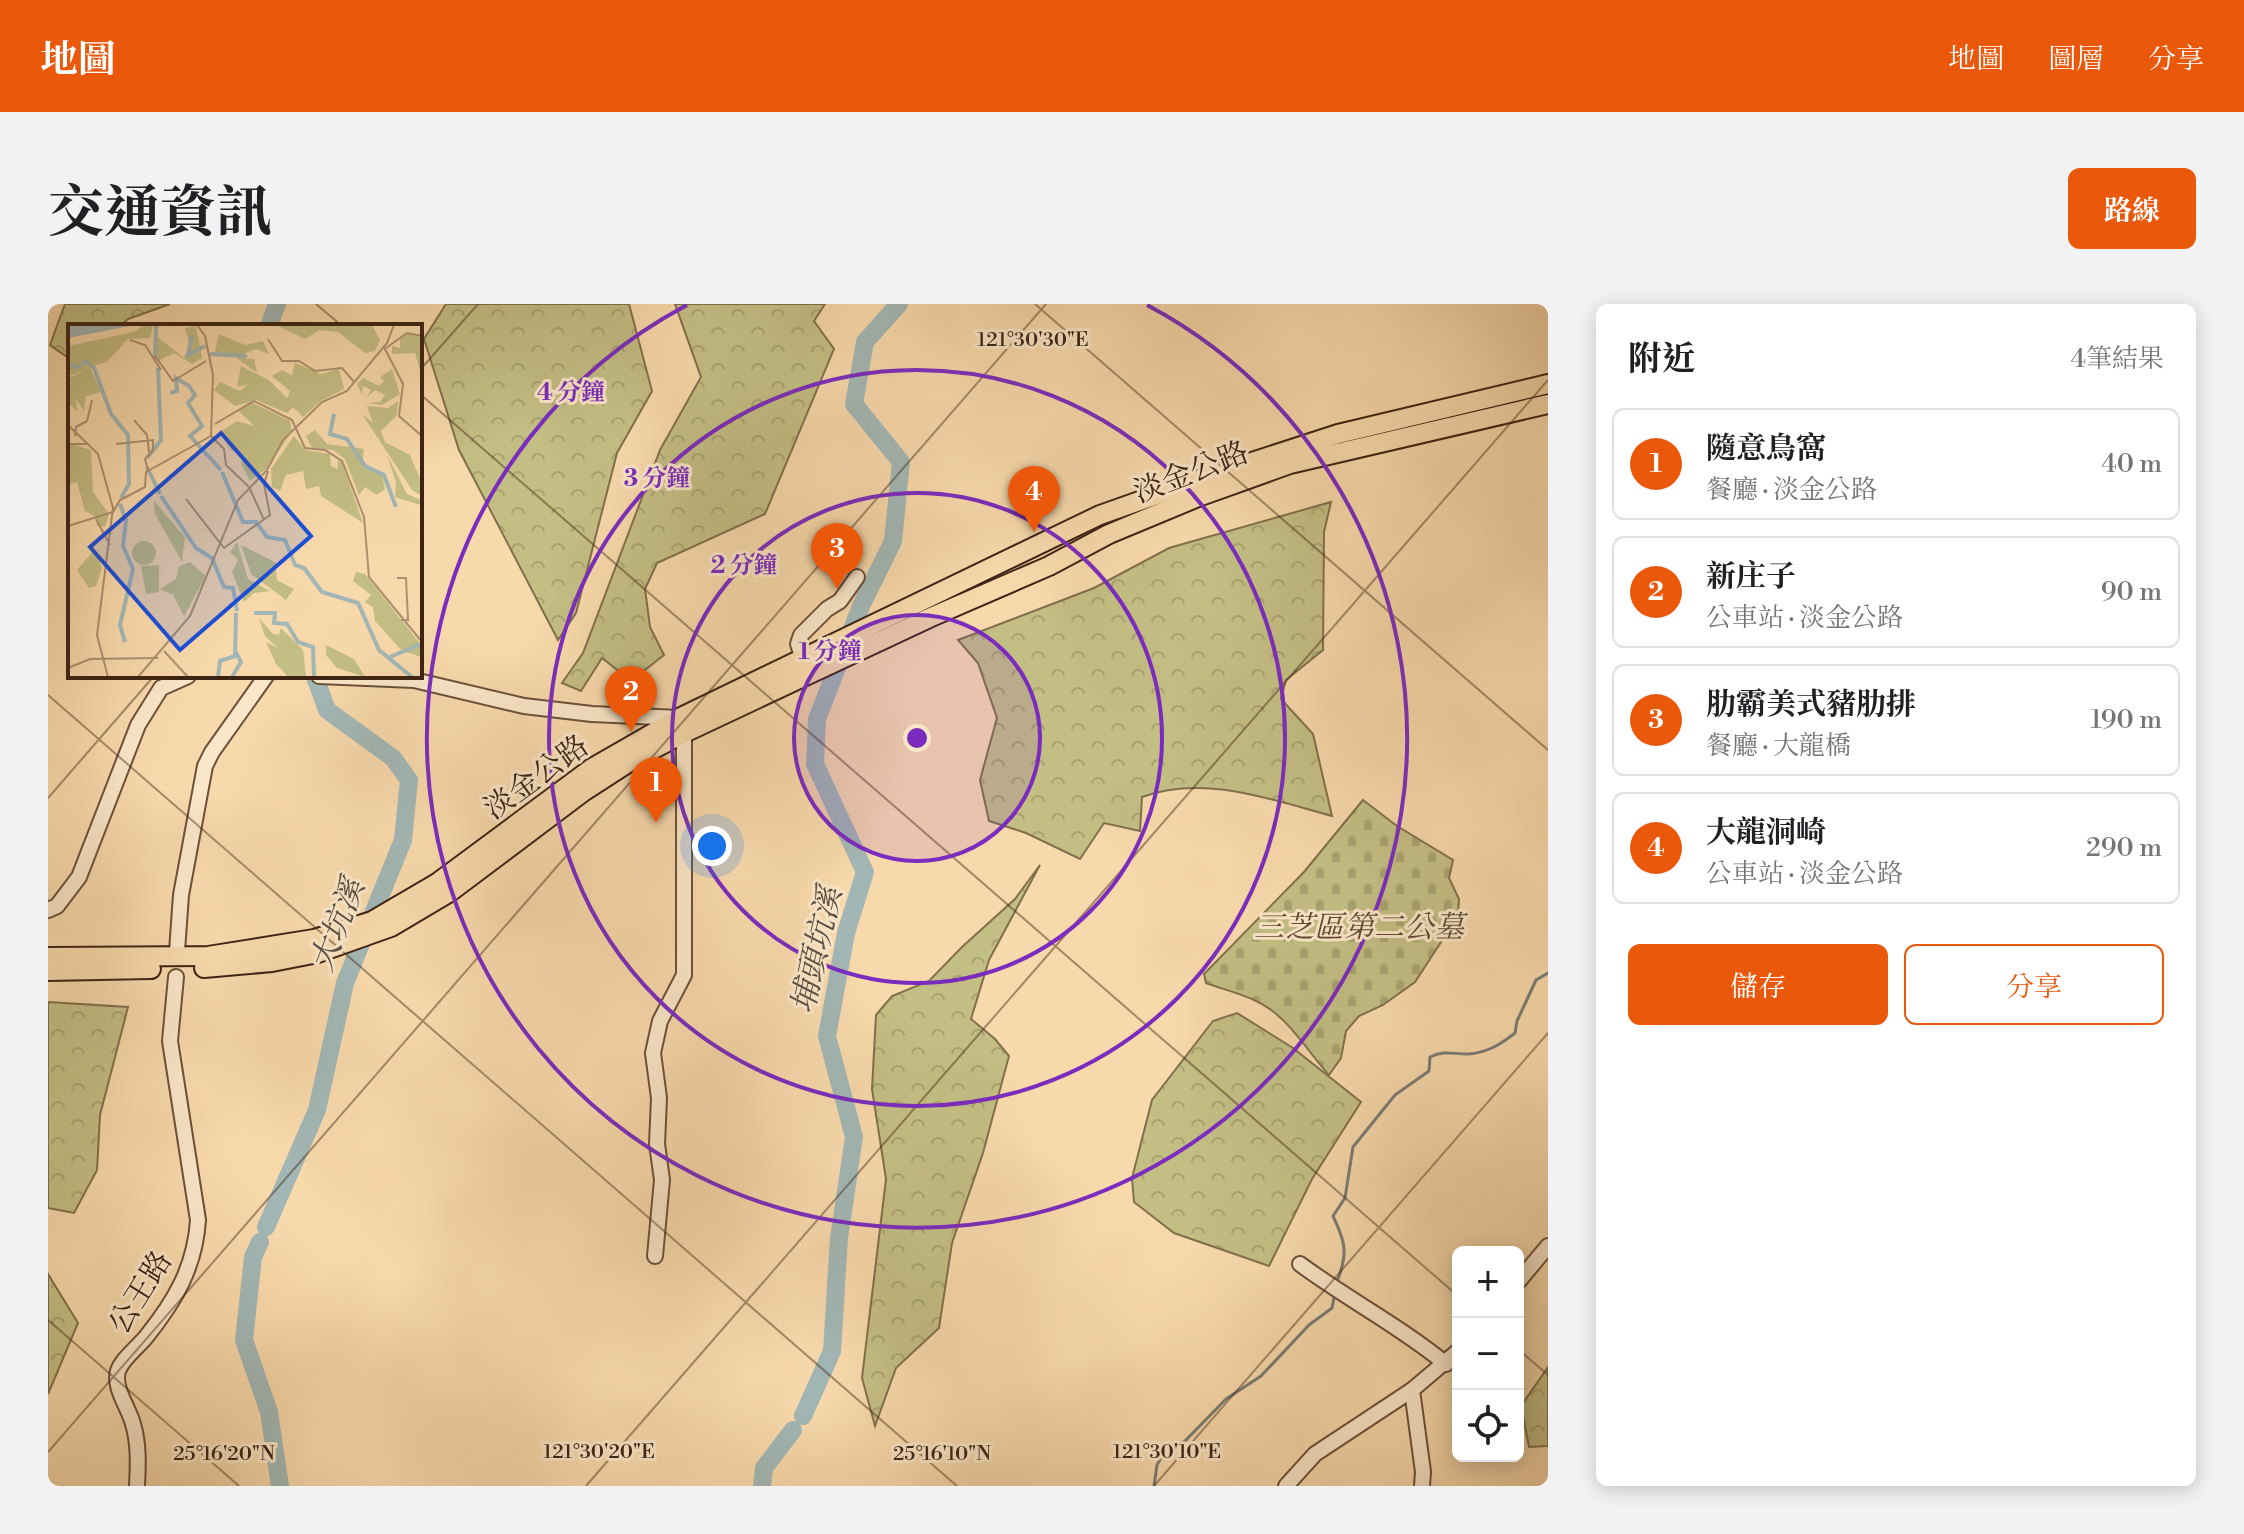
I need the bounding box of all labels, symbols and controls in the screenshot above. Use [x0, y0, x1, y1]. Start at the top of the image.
text: 地圖 [40, 37, 116, 84]
text: 地圖 [1948, 42, 2004, 77]
text: 圖層 [2048, 42, 2104, 77]
text: 分享 [2148, 42, 2204, 77]
button: 路線 [2068, 168, 2196, 249]
text: 交通資訊 [48, 179, 272, 249]
inset map [68, 324, 422, 678]
text: 121°30'30"E [977, 328, 1089, 353]
text: 附近 [1628, 339, 1696, 381]
text: 4筆結果 [2071, 343, 2164, 375]
text: 4 分鐘 [537, 378, 605, 408]
text: 隨意鳥窩 [1706, 430, 1826, 468]
street label: 淡金公路 [1129, 434, 1254, 512]
text: 1 [1650, 448, 1662, 480]
text: 40 m [2101, 448, 2162, 480]
text: 3 分鐘 [624, 464, 690, 494]
pin: 4 [1008, 466, 1060, 532]
text: 餐廳 · 淡金公路 [1706, 474, 1877, 506]
pin: 3 [811, 523, 863, 589]
text: 2 分鐘 [711, 551, 777, 581]
text: 新庄子 [1706, 558, 1796, 596]
text: 2 [1648, 576, 1664, 608]
text: 90 m [2101, 576, 2162, 608]
text: 公車站 · 淡金公路 [1706, 602, 1903, 634]
text: 1 分鐘 [798, 637, 862, 667]
pin: 2 [605, 666, 657, 732]
text: 肋霸美式豬肋排 [1706, 686, 1916, 724]
text: 3 [1648, 704, 1664, 736]
text: 190 m [2091, 704, 2162, 736]
centre of rings [903, 724, 931, 752]
street label: 淡金公路 [477, 727, 596, 828]
text: 餐廳 · 大龍橋 [1706, 730, 1851, 762]
pin: 1 [630, 757, 682, 823]
text: 大龍洞崎 [1706, 814, 1826, 852]
your location [692, 826, 732, 866]
text: 4 [1647, 832, 1665, 864]
text: 290 m [2086, 832, 2162, 864]
text: 公車站 · 淡金公路 [1706, 858, 1903, 890]
water label: 大坑溪 [302, 871, 375, 977]
water label: 埔頭坑溪 [783, 880, 852, 1017]
park label: 三芝區第二公墓 [1254, 909, 1469, 947]
button: 儲存 [1628, 944, 1888, 1025]
button: 分享 [1904, 944, 2164, 1025]
street label: 公王路 [101, 1244, 181, 1341]
map controls [1452, 1246, 1524, 1462]
button: + [1452, 1246, 1524, 1318]
button: − [1452, 1318, 1524, 1390]
button: locate [1452, 1390, 1524, 1462]
text: 121°30'20"E [543, 1440, 655, 1465]
text: 121°30'10"E [1113, 1440, 1221, 1465]
text: 25°16'20"N [173, 1442, 275, 1467]
text: 25°16'10"N [893, 1442, 991, 1467]

